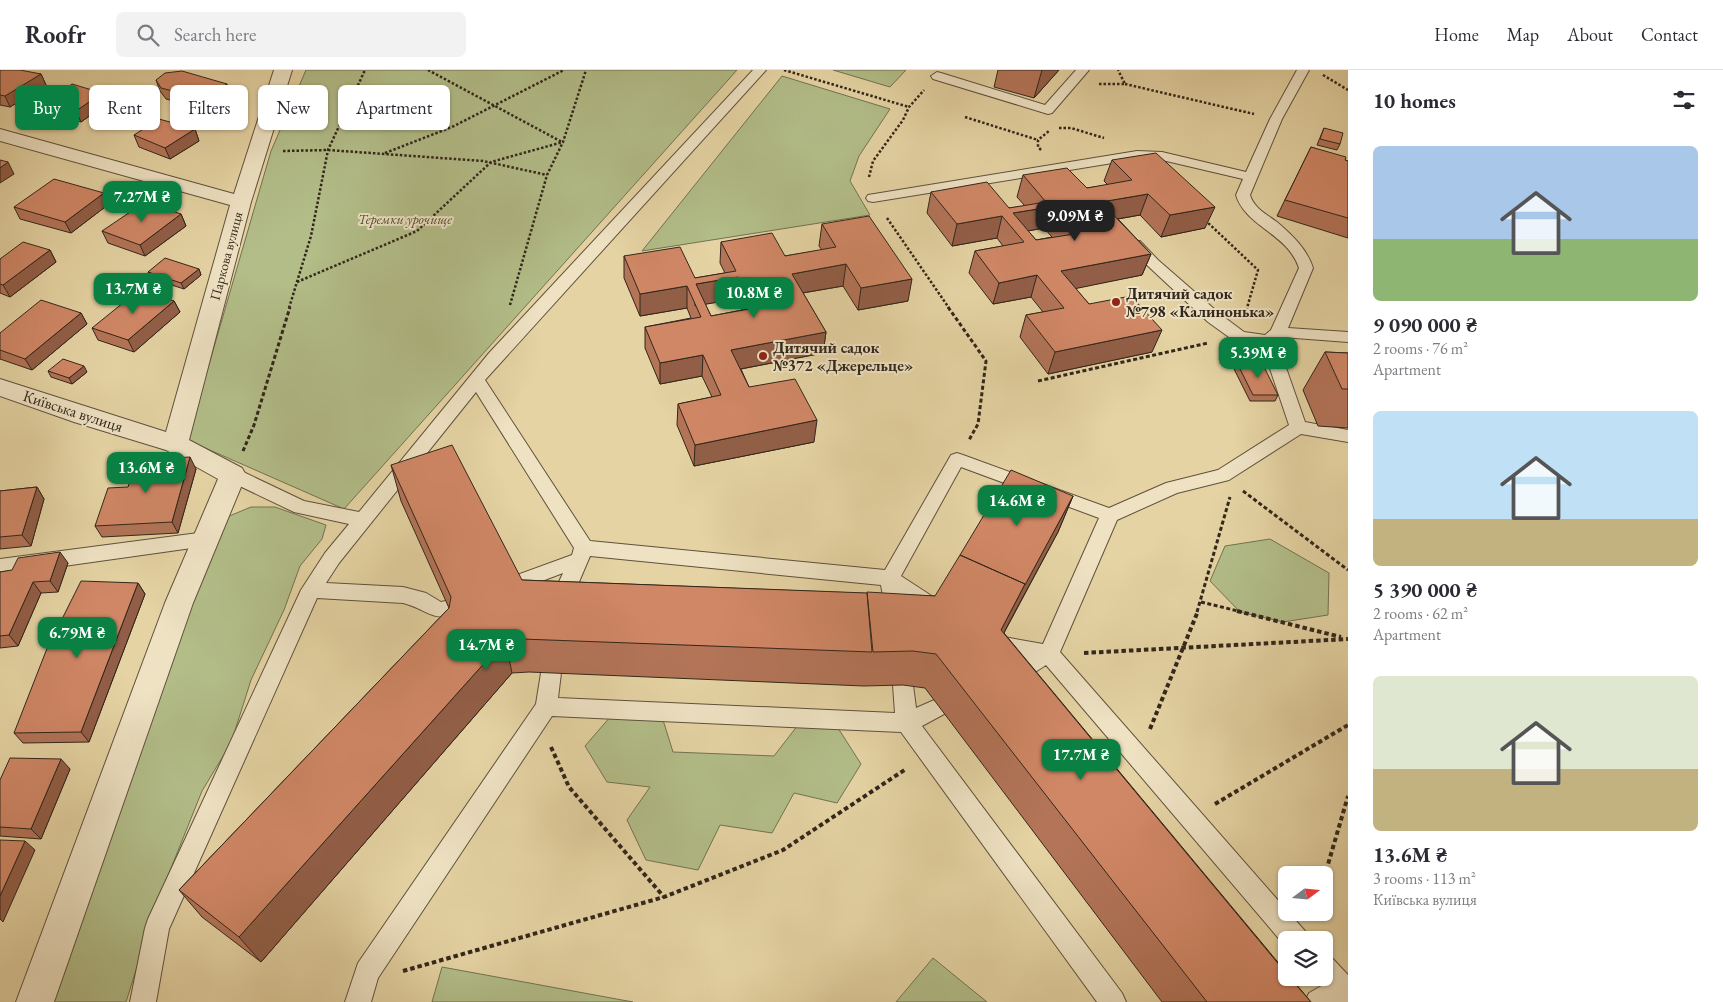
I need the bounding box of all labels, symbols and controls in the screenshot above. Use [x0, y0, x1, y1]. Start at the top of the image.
search box [116, 12, 466, 57]
text: Roofr [25, 19, 86, 50]
icon: search [134, 21, 162, 49]
text: Search here [174, 22, 256, 47]
text: Home [1434, 23, 1479, 46]
text: Map [1507, 23, 1539, 46]
text: About [1567, 23, 1613, 46]
text: Contact [1641, 23, 1698, 46]
chip: Buy [15, 85, 79, 130]
chip: Rent [89, 85, 160, 130]
chip: Filters [170, 85, 248, 130]
chip: New [258, 85, 328, 130]
chip: Apartment [338, 85, 450, 130]
icon: filters [1670, 86, 1698, 114]
text: 10 homes [1373, 87, 1456, 114]
icon: home [1491, 178, 1581, 268]
pin: 7.27M ₴ [96, 180, 188, 223]
text: 7.27M ₴ [114, 186, 170, 207]
pin: 9.09M ₴ [1029, 200, 1121, 242]
text: 9.09M ₴ [1047, 205, 1103, 226]
street label: Паркова вулиця [206, 210, 246, 302]
park label: Теремки урочище [358, 210, 452, 228]
pin: 13.7M ₴ [87, 272, 179, 315]
pin: 10.8M ₴ [708, 276, 800, 319]
text: 13.7M ₴ [105, 278, 161, 299]
text: 10.8M ₴ [726, 282, 782, 303]
place label: Дитячий садок №798 «Калинонька» [1126, 283, 1274, 322]
marker: Дитячий садок №798 «Калинонька» [1110, 296, 1122, 308]
text: 9 090 000 ₴ [1373, 311, 1477, 338]
pin: 5.39M ₴ [1212, 336, 1304, 379]
place label: Дитячий садок №372 «Джерельце» [773, 337, 913, 376]
text: 2 rooms · 76 m² [1373, 338, 1468, 359]
text: 5.39M ₴ [1230, 342, 1286, 363]
marker: Дитячий садок №372 «Джерельце» [757, 350, 769, 362]
text: Apartment [1373, 359, 1441, 380]
street label: Київська вулиця [20, 385, 126, 437]
icon: home [1491, 443, 1581, 533]
pin: 13.6M ₴ [100, 452, 192, 494]
text: 13.6M ₴ [118, 457, 174, 478]
pin: 14.6M ₴ [971, 484, 1063, 527]
text: 14.6M ₴ [989, 490, 1045, 511]
text: 5 390 000 ₴ [1373, 576, 1477, 603]
text: 2 rooms · 62 m² [1373, 603, 1468, 624]
pin: 6.79M ₴ [31, 616, 123, 659]
text: 6.79M ₴ [49, 622, 105, 643]
text: Apartment [1373, 624, 1441, 645]
pin: 14.7M ₴ [440, 628, 532, 671]
text: 14.7M ₴ [458, 634, 514, 655]
icon: home [1491, 708, 1581, 798]
pin: 17.7M ₴ [1035, 738, 1127, 781]
text: 17.7M ₴ [1053, 744, 1109, 765]
text: 13.6M ₴ [1373, 841, 1447, 868]
north arrow [1278, 866, 1332, 921]
map controls [1278, 866, 1333, 986]
text: 3 rooms · 113 m² [1373, 868, 1476, 889]
text: Київська вулиця [1373, 889, 1477, 910]
button: layers [1278, 931, 1333, 986]

